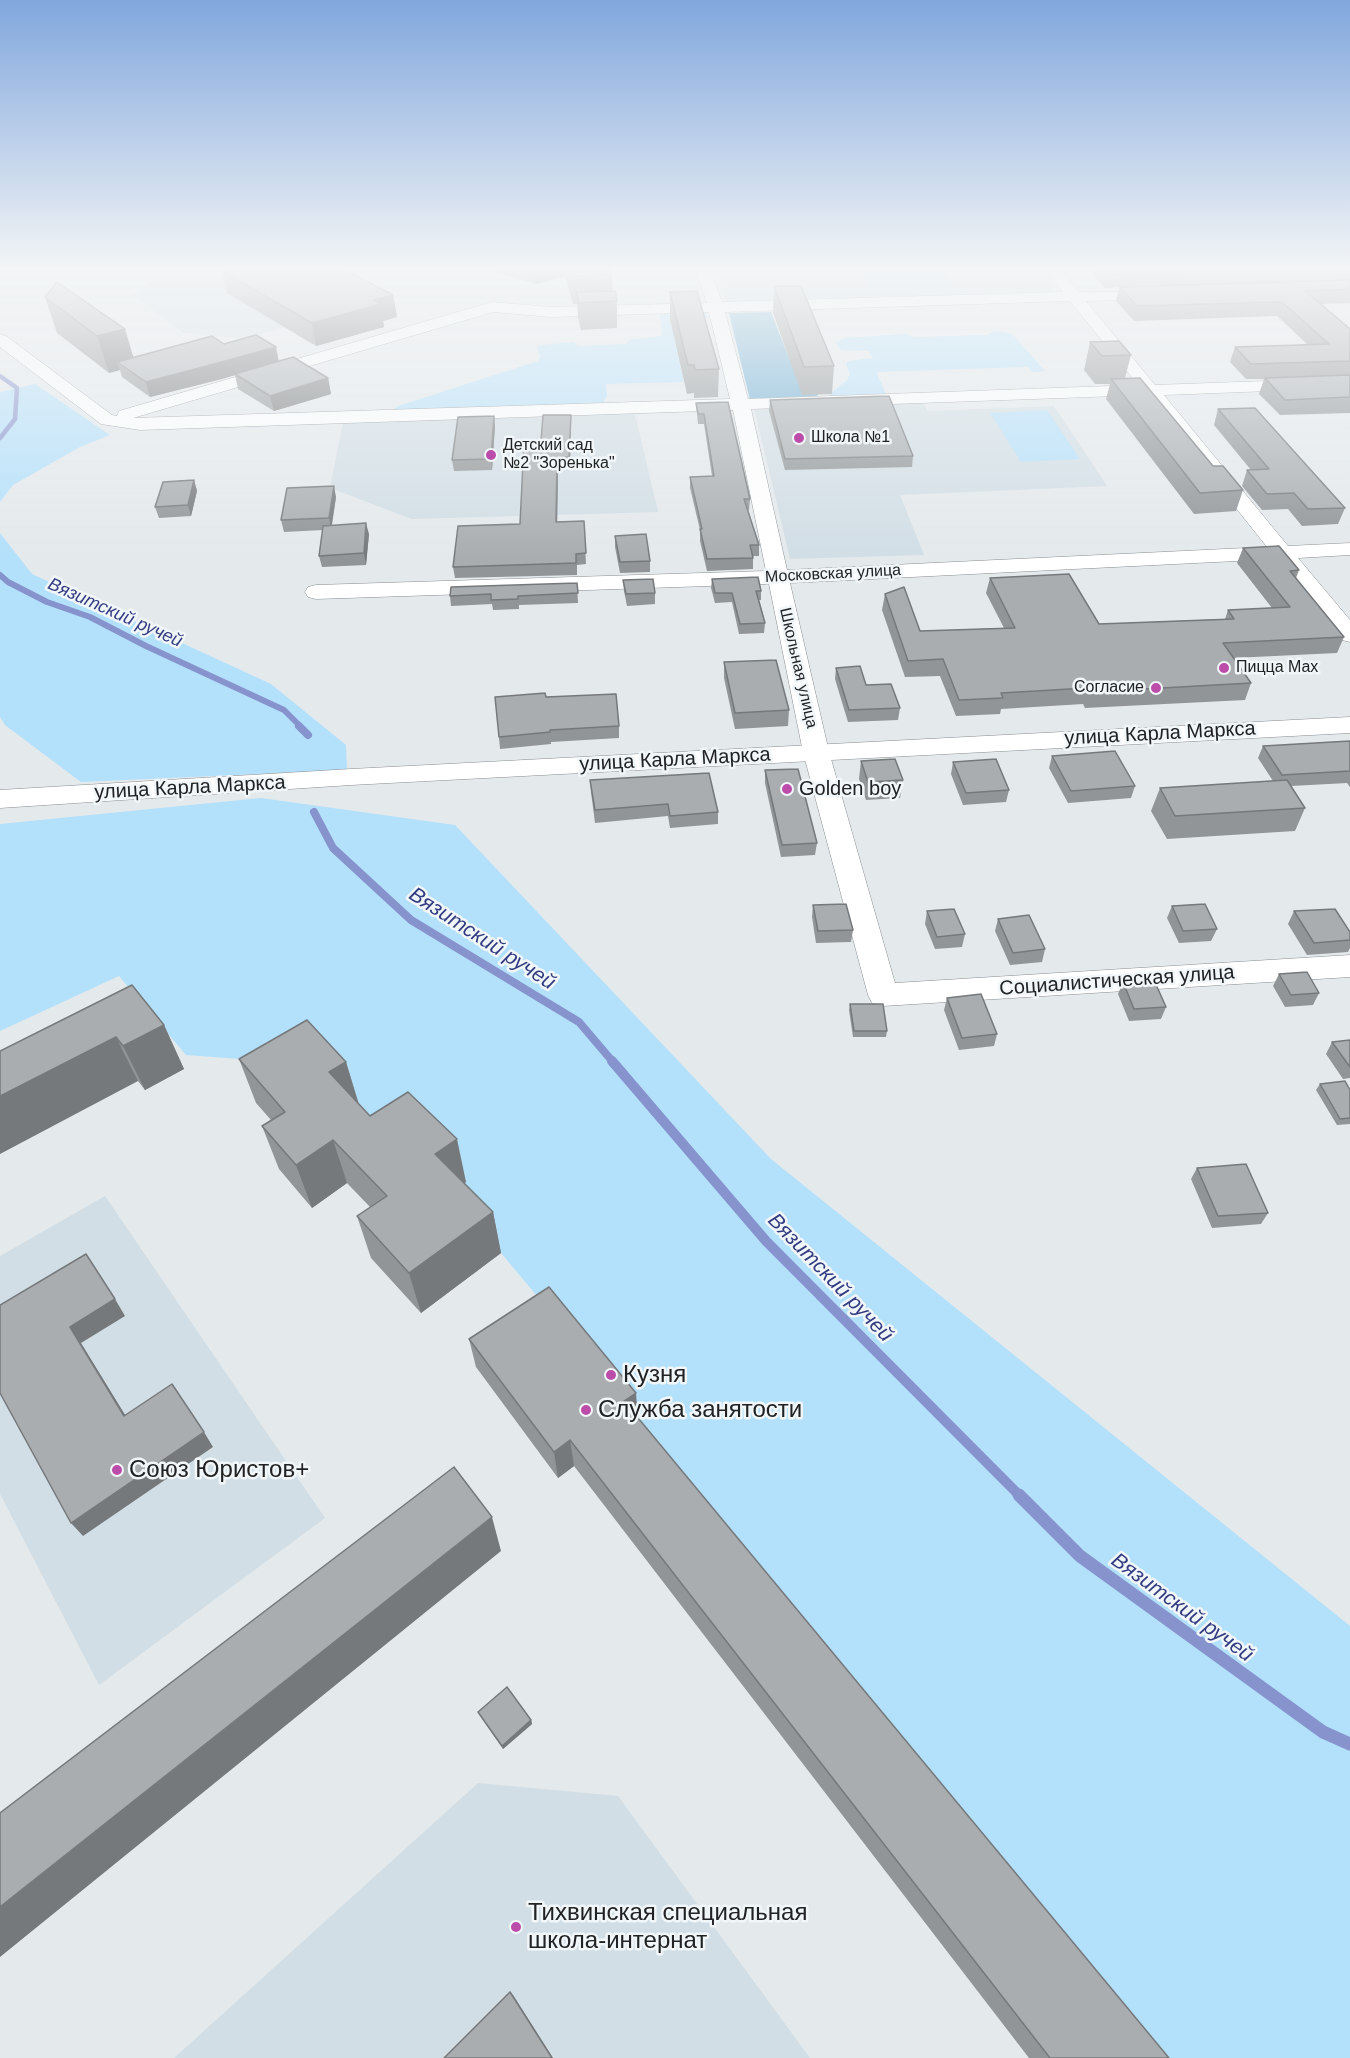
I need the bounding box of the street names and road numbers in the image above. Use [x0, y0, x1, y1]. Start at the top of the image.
street label: Московская улица [765, 561, 901, 587]
street label: Школьная улица [775, 606, 821, 730]
street label: улица Карла Маркса [1064, 717, 1256, 751]
street label: улица Карла Маркса [579, 743, 771, 777]
street label: улица Карла Маркса [94, 771, 286, 805]
street label: Социалистическая улица [999, 961, 1235, 1001]

